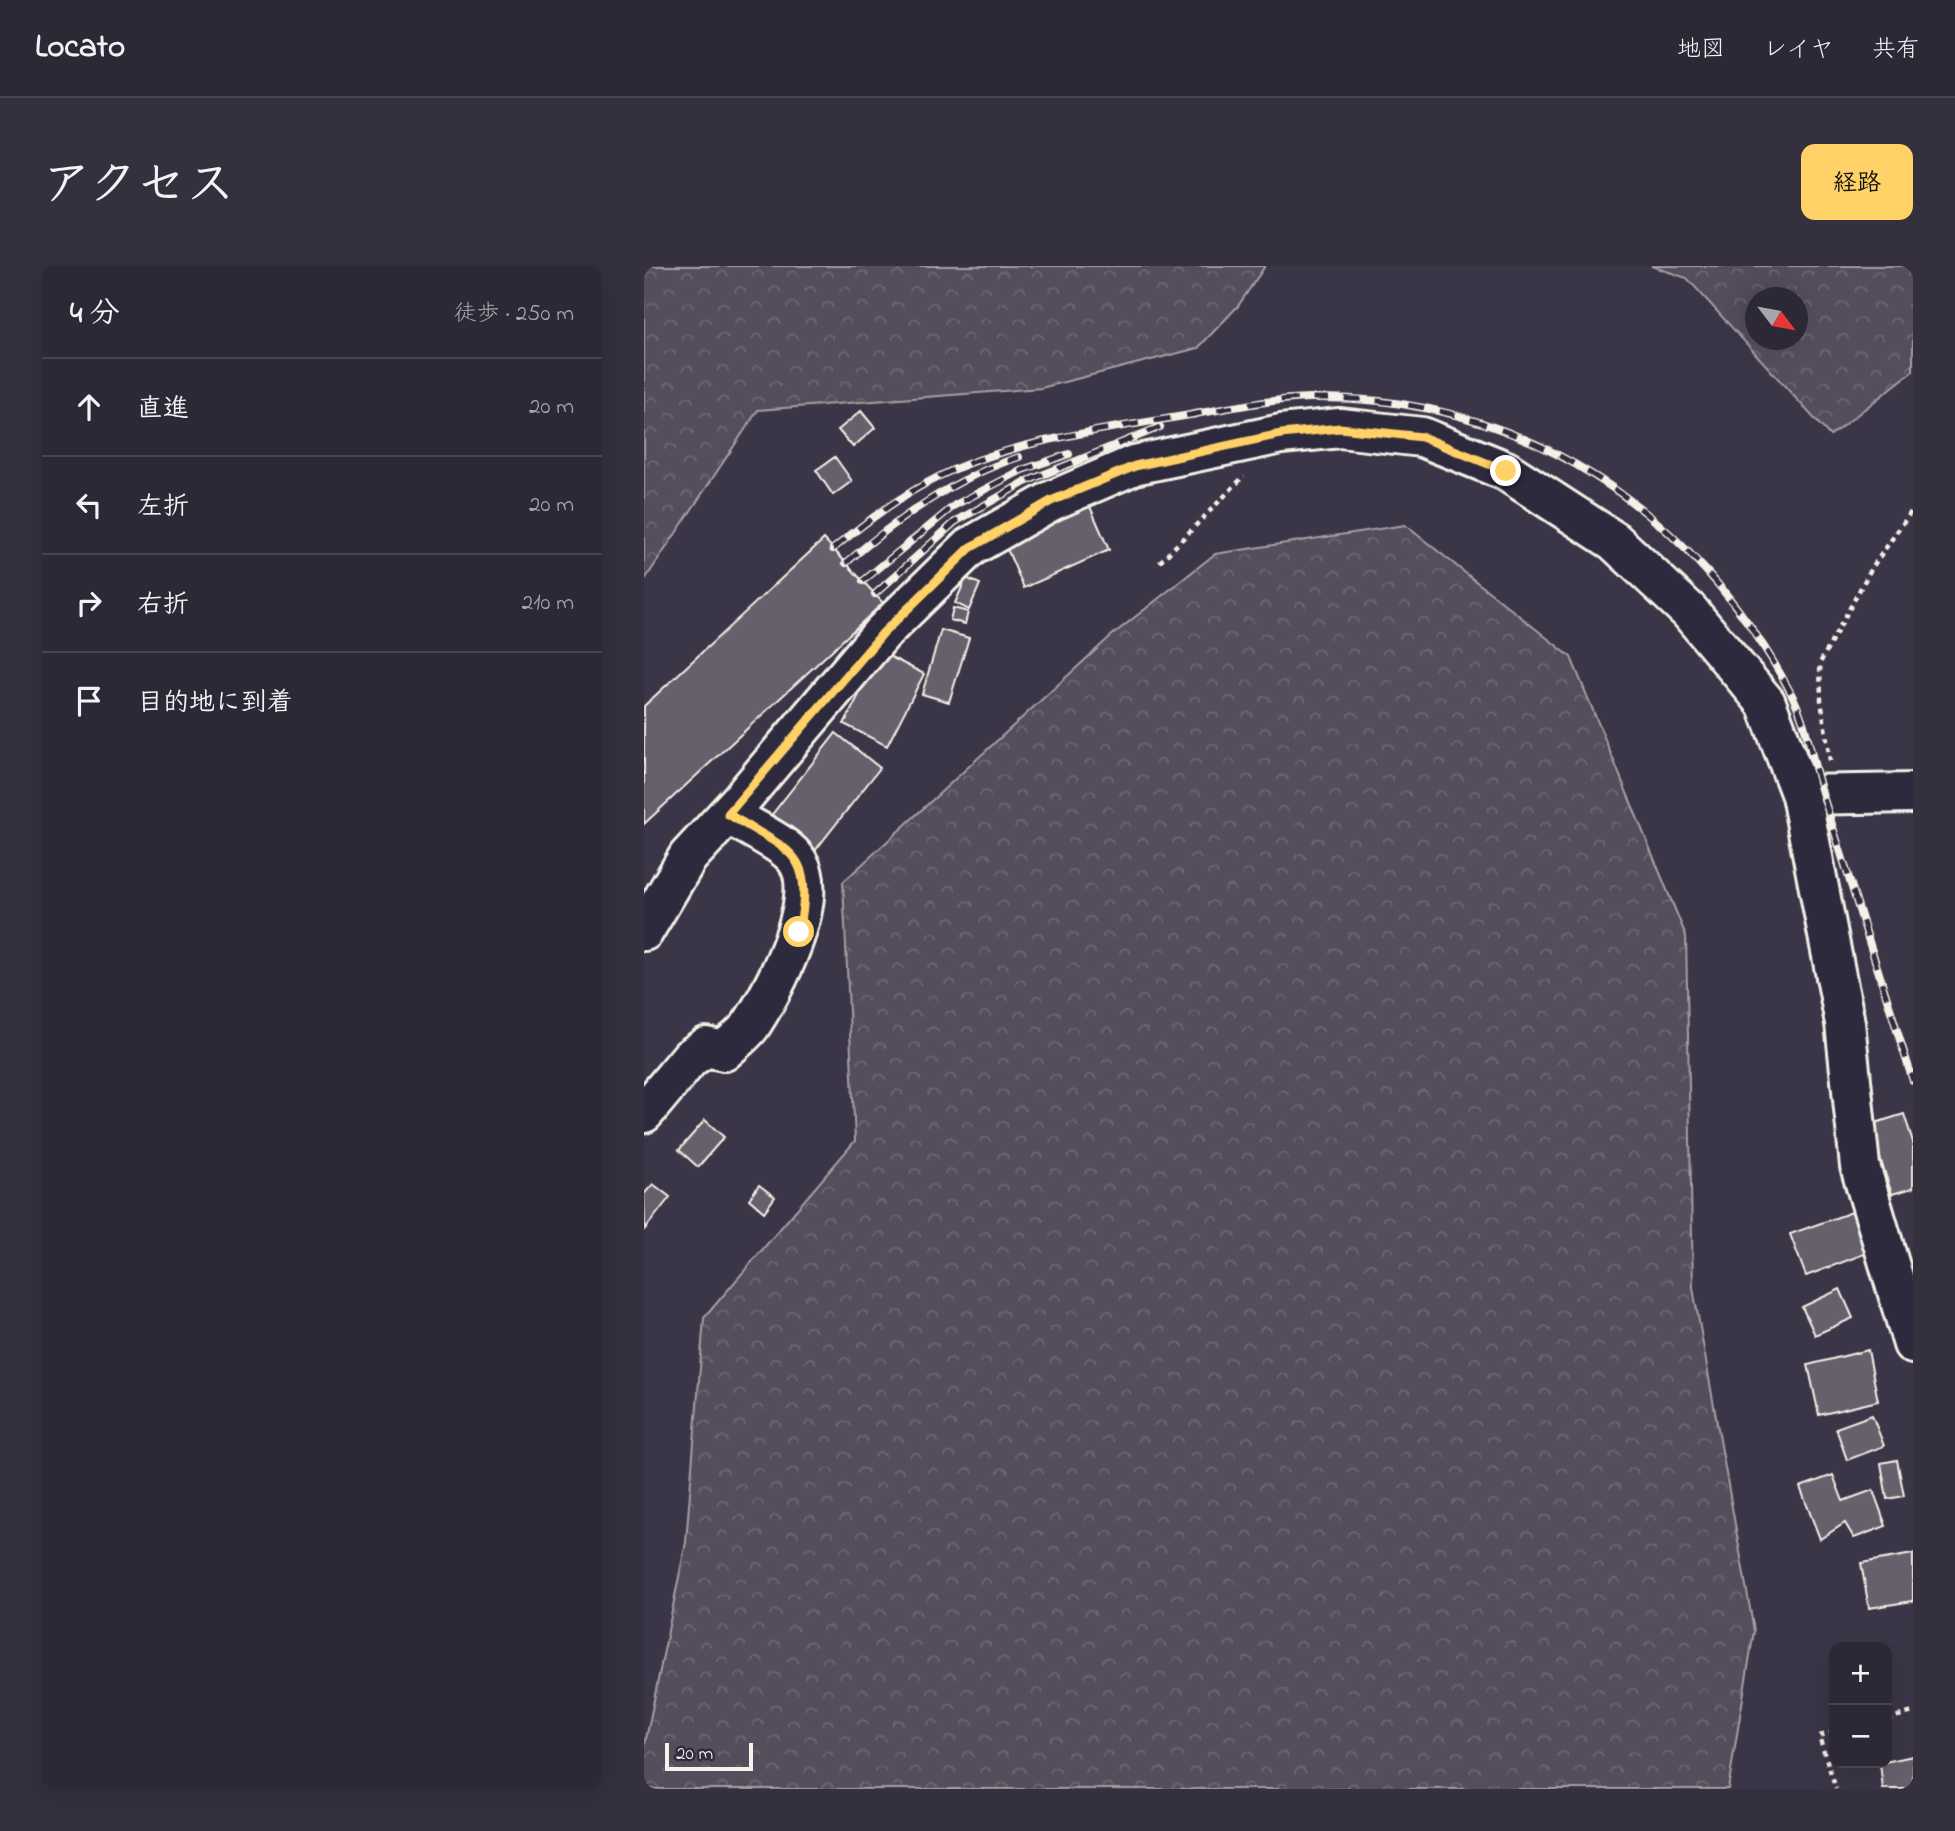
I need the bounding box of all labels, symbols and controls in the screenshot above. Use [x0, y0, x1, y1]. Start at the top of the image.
text: Locato [35, 24, 125, 72]
text: 地図 [1677, 33, 1725, 68]
text: レイヤ [1763, 33, 1834, 68]
text: 共有 [1872, 33, 1920, 68]
button: 経路 [1801, 144, 1913, 220]
text: アクセス [42, 151, 235, 223]
north arrow [1745, 287, 1808, 350]
text: 4 分 [70, 293, 120, 337]
text: 徒歩 · 250 m [453, 298, 574, 331]
icon: ahead [70, 388, 108, 426]
text: 直進 [137, 391, 189, 429]
text: 20 m [529, 391, 574, 424]
route end [1490, 455, 1521, 486]
icon: left [70, 486, 108, 524]
text: 左折 [137, 489, 189, 527]
text: 20 m [529, 489, 574, 522]
icon: right [70, 584, 108, 622]
text: 右折 [137, 587, 189, 625]
text: 210 m [522, 587, 574, 620]
icon: arrive [70, 682, 108, 720]
text: 目的地に到着 [137, 685, 293, 723]
route start [783, 916, 814, 947]
map controls [1829, 1642, 1892, 1768]
button: + [1829, 1642, 1892, 1705]
button: − [1829, 1705, 1892, 1768]
scale bar [665, 1740, 752, 1772]
text: 20 m [676, 1741, 713, 1768]

